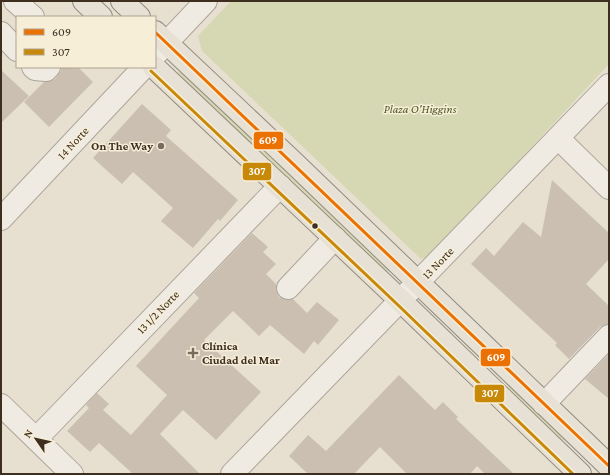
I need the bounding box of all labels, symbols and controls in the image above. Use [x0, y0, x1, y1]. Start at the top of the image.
legend [16, 16, 156, 68]
text: 609 [52, 25, 71, 39]
text: 307 [52, 45, 70, 59]
park label: Plaza O'Higgins [384, 102, 457, 116]
street label: 14 Norte [54, 124, 92, 162]
line badge: 609 [253, 131, 284, 150]
text: 609 [259, 134, 277, 146]
place label: On The Way [91, 139, 153, 153]
marker: On The Way [156, 141, 166, 151]
line badge: 307 [242, 162, 272, 181]
text: 307 [248, 165, 266, 177]
unlabelled marker [310, 221, 320, 231]
street label: 13 Norte [419, 244, 457, 282]
street label: 13 1/2 Norte [134, 287, 182, 337]
place label: Clínica Ciudad del Mar [202, 339, 280, 367]
marker: Clínica Ciudad del Mar [187, 347, 199, 359]
line badge: 609 [480, 348, 511, 367]
text: 609 [487, 351, 505, 363]
line badge: 307 [474, 384, 505, 403]
text: 307 [481, 387, 499, 399]
north arrow [16, 419, 56, 459]
text: N [21, 427, 35, 440]

